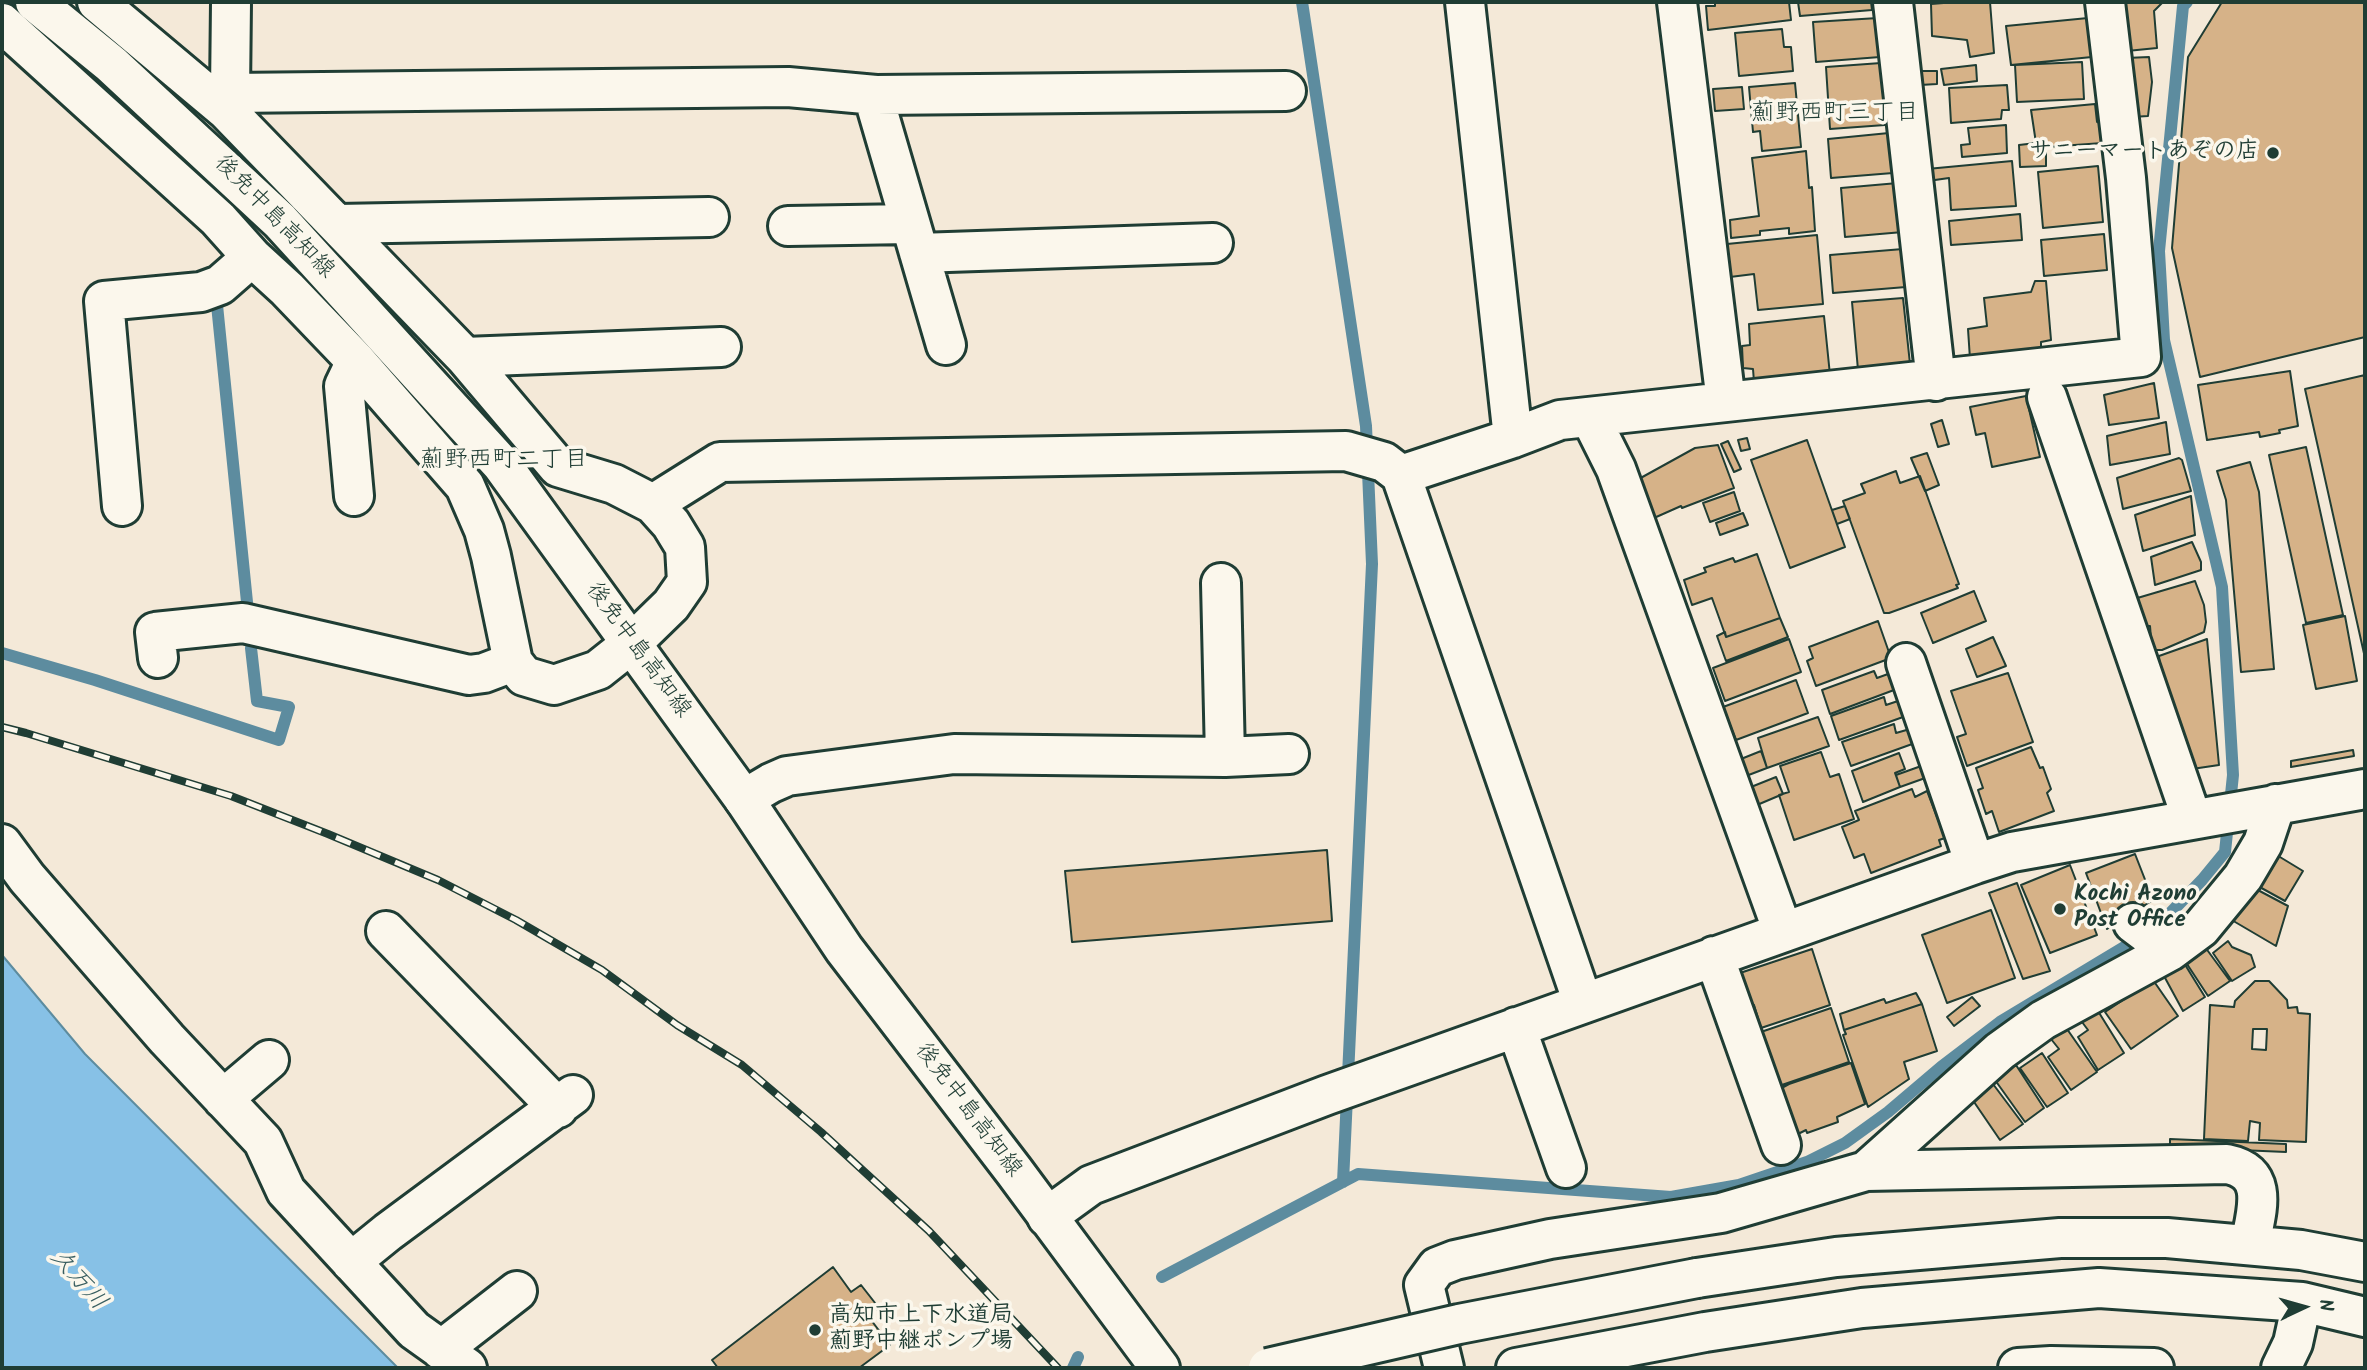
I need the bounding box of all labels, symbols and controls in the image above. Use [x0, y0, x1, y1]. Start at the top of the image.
district label: 薊野西町三丁目 [1751, 101, 1919, 129]
place label: サニーマートあぞの店 [2029, 139, 2259, 167]
marker: サニーマートあぞの店 [2265, 145, 2281, 161]
street label: 後免中島高知線 [207, 151, 339, 285]
district label: 薊野西町二丁目 [420, 448, 588, 476]
street label: 後免中島高知線 [579, 578, 695, 724]
place label: Kochi Azono Post Office [2074, 882, 2197, 936]
marker: Kochi Azono Post Office [2052, 901, 2068, 917]
street label: 後免中島高知線 [908, 1038, 1026, 1184]
water label: 久万川 [43, 1244, 111, 1318]
north arrow [2269, 1272, 2339, 1342]
text: N [2309, 1298, 2340, 1312]
place label: 高知市上下水道局 薊野中継ポンプ場 [829, 1303, 1013, 1357]
marker: 高知市上下水道局 薊野中継ポンプ場 [807, 1322, 823, 1338]

